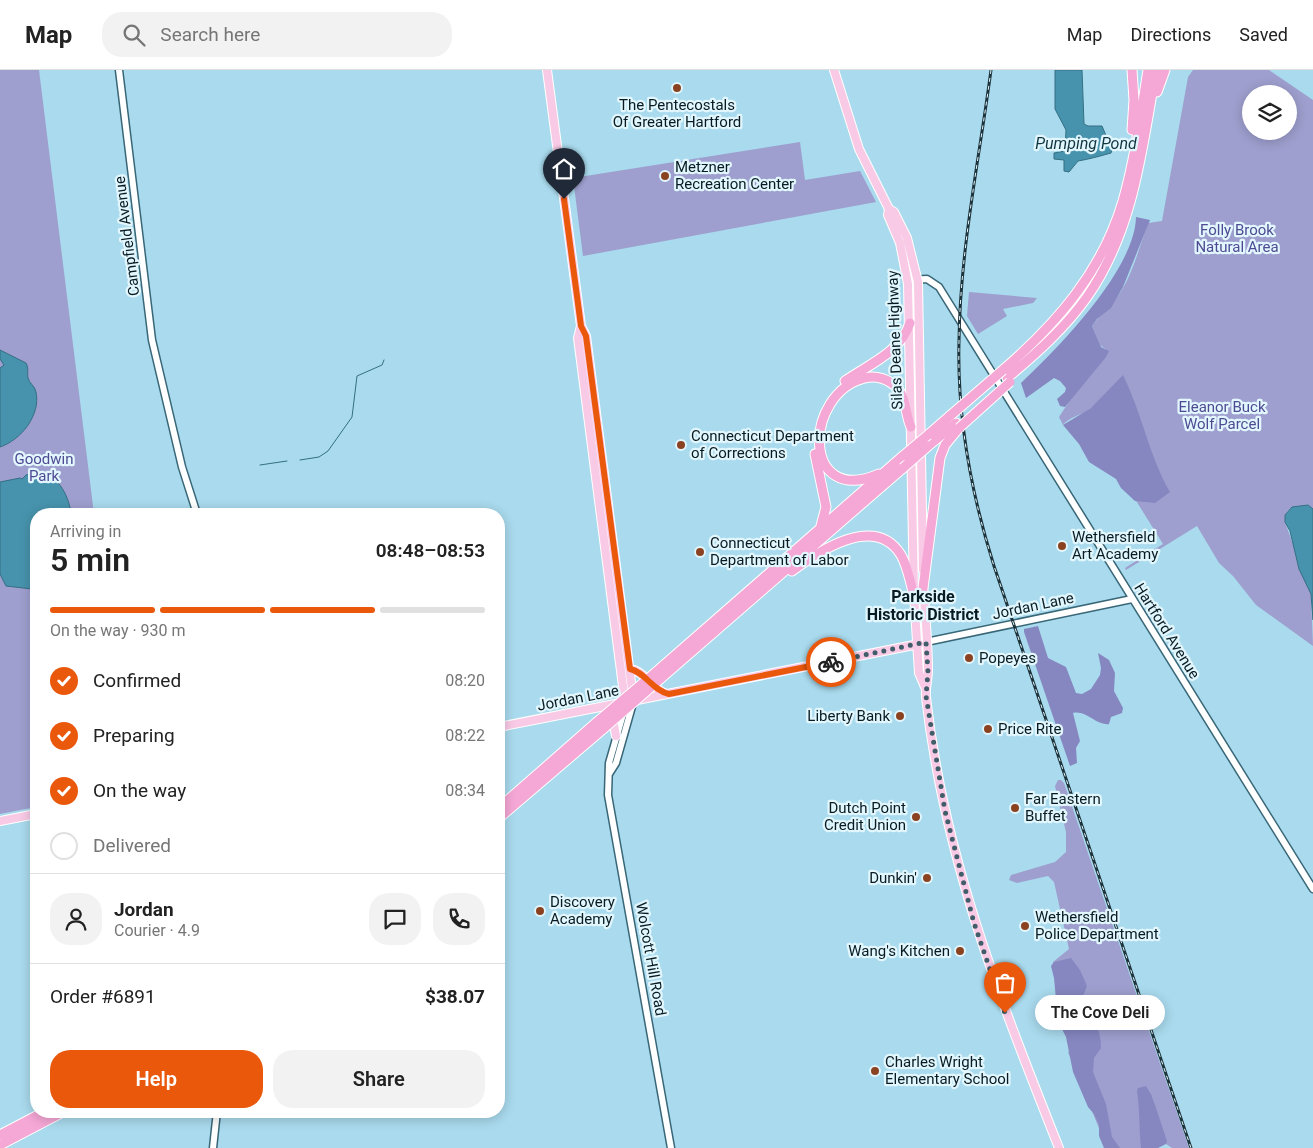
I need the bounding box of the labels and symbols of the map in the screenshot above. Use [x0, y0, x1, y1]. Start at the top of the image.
marker: The Pentecostals Of Greater Hartford [671, 82, 683, 94]
place label: The Pentecostals Of Greater Hartford [613, 96, 741, 131]
water label: Pumping Pond [1035, 134, 1137, 153]
pin [543, 148, 585, 199]
place label: Metzner Recreation Center [675, 158, 794, 193]
marker: Metzner Recreation Center [659, 170, 671, 182]
street label: Campfield Avenue [111, 175, 143, 297]
park label: Folly Brook Natural Area [1195, 221, 1279, 256]
street label: Silas Deane Highway [884, 270, 906, 410]
park label: Eleanor Buck Wolf Parcel [1179, 398, 1266, 433]
place label: Connecticut Department of Corrections [691, 427, 854, 462]
marker: Connecticut Department of Corrections [675, 439, 687, 451]
park label: Goodwin Park [15, 450, 74, 485]
place label: Wethersfield Art Academy [1072, 528, 1158, 563]
place label: Connecticut Department of Labor [710, 534, 849, 569]
marker: Wethersfield Art Academy [1056, 540, 1068, 552]
marker: Connecticut Department of Labor [694, 546, 706, 558]
street label: Hartford Avenue [1130, 580, 1204, 682]
district label: Parkside Historic District [867, 587, 980, 624]
street label: Jordan Lane [991, 589, 1075, 623]
courier [806, 637, 856, 687]
place label: Popeyes [979, 649, 1036, 667]
marker: Popeyes [963, 652, 975, 664]
street label: Jordan Lane [536, 681, 620, 715]
place label: Liberty Bank [807, 707, 890, 725]
marker: Liberty Bank [894, 710, 906, 722]
place label: Price Rite [998, 720, 1062, 738]
marker: Price Rite [982, 723, 994, 735]
place label: Far Eastern Buffet [1025, 790, 1101, 825]
place label: Dutch Point Credit Union [824, 799, 906, 834]
marker: Far Eastern Buffet [1009, 802, 1021, 814]
marker: Dutch Point Credit Union [910, 811, 922, 823]
place label: Dunkin' [869, 869, 917, 887]
marker: Dunkin' [921, 872, 933, 884]
place label: Discovery Academy [550, 893, 615, 928]
street label: Wolcott Hill Road [632, 901, 670, 1017]
marker: Discovery Academy [534, 905, 546, 917]
place label: Wethersfield Police Department [1035, 908, 1159, 943]
marker: Wethersfield Police Department [1019, 920, 1031, 932]
place label: Wang's Kitchen [848, 942, 950, 960]
marker: Wang's Kitchen [954, 945, 966, 957]
pin [984, 962, 1026, 1013]
callout: The Cove Deli [1035, 996, 1165, 1030]
place label: Charles Wright Elementary School [885, 1053, 1009, 1088]
marker: Charles Wright Elementary School [869, 1065, 881, 1077]

